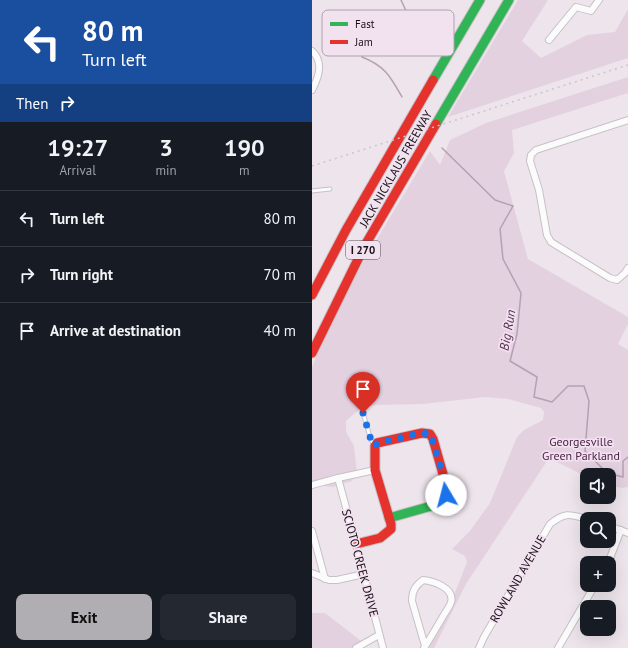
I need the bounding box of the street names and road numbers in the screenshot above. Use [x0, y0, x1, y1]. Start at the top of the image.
street label: JACK NICKLAUS FREEWAY [355, 107, 435, 231]
road number: I 270 [346, 241, 380, 259]
street label: SCIOTO CREEK DRIVE [339, 508, 382, 618]
street label: ROWLAND AVENUE [486, 532, 549, 625]

